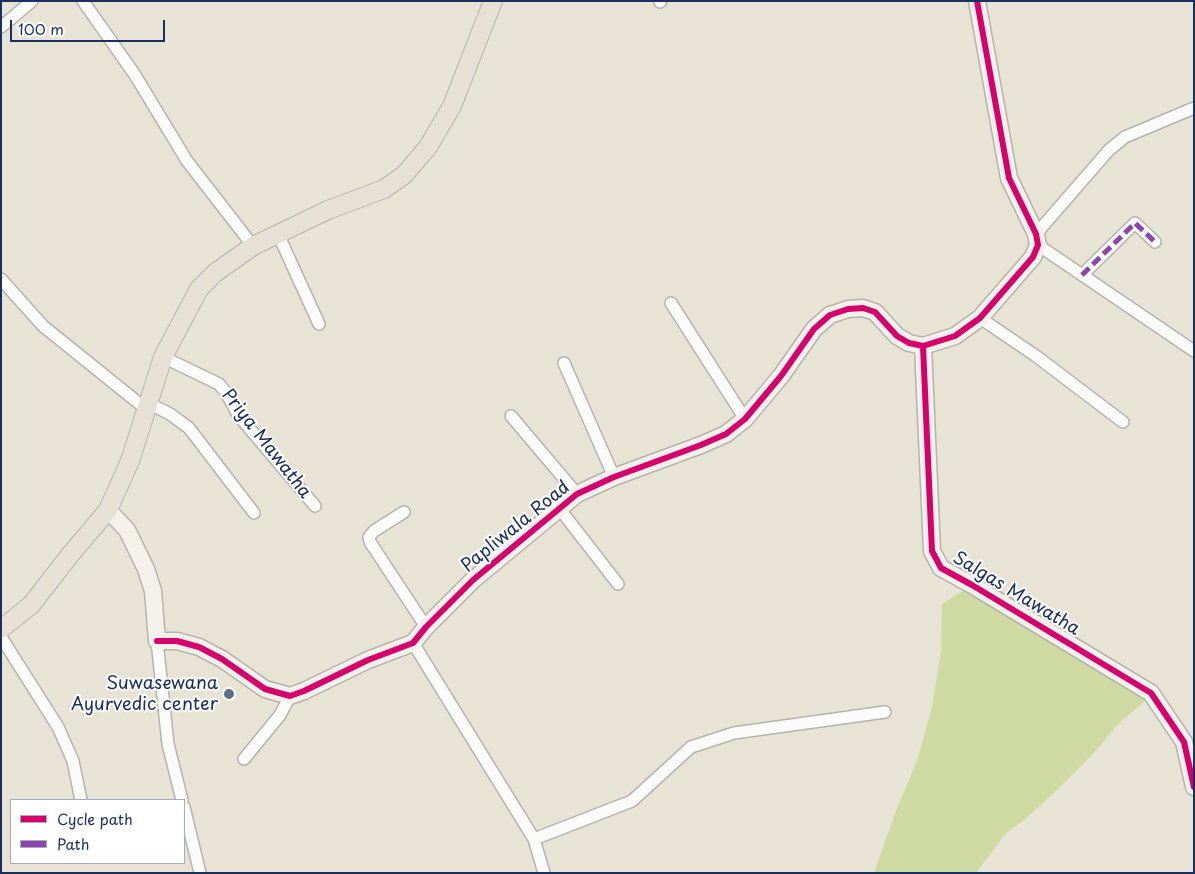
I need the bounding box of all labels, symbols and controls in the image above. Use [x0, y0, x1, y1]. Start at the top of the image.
scale bar [12, 10, 168, 42]
text: 100 m [18, 17, 64, 40]
street label: Priya Mawatha [217, 385, 315, 503]
street label: Papliwala Road [458, 477, 574, 577]
street label: Salgas Mawatha [949, 548, 1083, 640]
place label: Suwasewana Ayurvedic center [71, 673, 218, 716]
marker: Suwasewana Ayurvedic center [222, 687, 236, 701]
legend [10, 799, 185, 864]
text: Cycle path [57, 807, 133, 830]
text: Path [57, 832, 89, 855]

